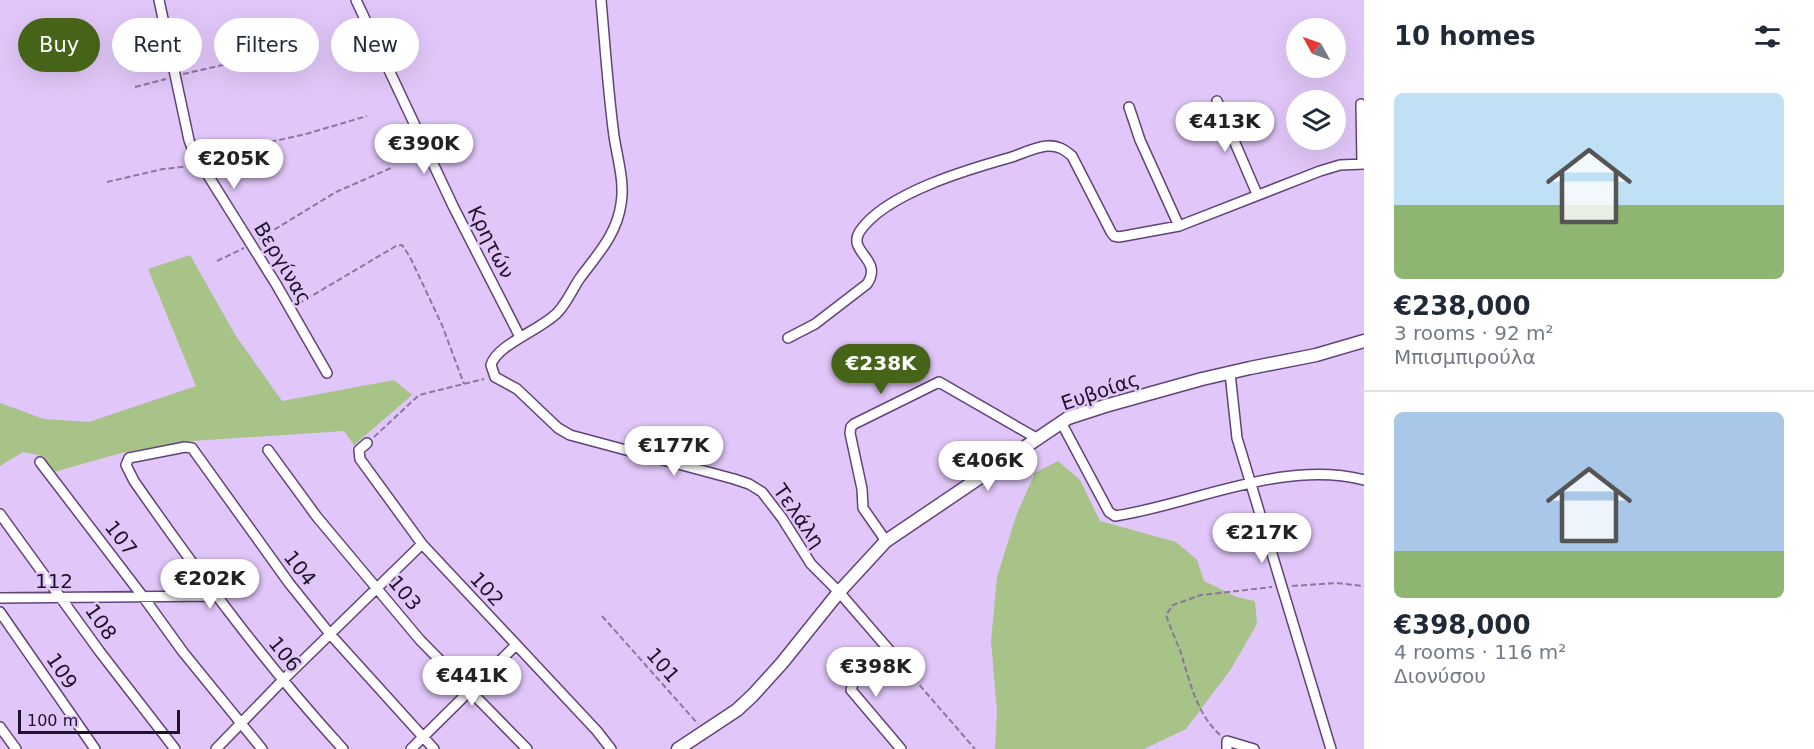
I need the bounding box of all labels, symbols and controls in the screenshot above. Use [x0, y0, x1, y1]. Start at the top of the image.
chip: Buy [18, 18, 100, 72]
chip: Rent [112, 18, 202, 72]
chip: Filters [214, 18, 319, 72]
chip: New [331, 18, 419, 72]
north arrow [1286, 18, 1346, 78]
map controls [1286, 18, 1346, 150]
icon: filters [1751, 20, 1784, 53]
text: 10 homes [1394, 21, 1536, 51]
button: layers [1286, 90, 1346, 150]
pin: €413K [1183, 102, 1267, 153]
text: €413K [1189, 109, 1261, 133]
pin: €390K [382, 124, 466, 175]
text: €390K [388, 131, 460, 155]
icon: home [1535, 132, 1643, 240]
pin: €205K [192, 139, 276, 190]
text: €205K [198, 146, 270, 170]
street label: Κρητών [462, 202, 520, 282]
street label: Βεργίνας [249, 217, 317, 309]
text: €238,000 [1394, 291, 1531, 321]
text: 3 rooms · 92 m² [1394, 321, 1554, 345]
pin: €238K [839, 344, 923, 395]
text: Μπισμπιρούλα [1394, 345, 1536, 369]
text: €238K [845, 351, 917, 375]
street label: Ευβοίας [1058, 366, 1142, 416]
pin: €177K [632, 426, 716, 477]
text: €177K [638, 433, 710, 457]
pin: €406K [946, 441, 1030, 492]
text: €406K [952, 448, 1024, 472]
icon: home [1535, 451, 1643, 559]
street label: Τελάλη [768, 479, 830, 553]
pin: €217K [1220, 513, 1304, 564]
street label: 107 [100, 516, 142, 560]
text: €217K [1226, 520, 1298, 544]
street label: 104 [279, 546, 321, 590]
pin: €202K [168, 559, 252, 610]
text: €202K [174, 566, 246, 590]
street label: 102 [465, 567, 509, 611]
street label: 112 [35, 569, 73, 593]
street label: 103 [384, 571, 426, 615]
street label: 108 [80, 599, 122, 645]
text: €398,000 [1394, 610, 1531, 640]
street label: 106 [264, 632, 306, 676]
text: 4 rooms · 116 m² [1394, 640, 1566, 664]
street label: 101 [641, 643, 685, 687]
pin: €398K [834, 647, 918, 698]
street label: 109 [41, 648, 83, 694]
text: €398K [840, 654, 912, 678]
pin: €441K [430, 656, 514, 707]
text: €441K [436, 663, 508, 687]
text: Διονύσου [1394, 664, 1486, 688]
scale bar [18, 707, 180, 734]
text: 100 m [27, 711, 78, 730]

